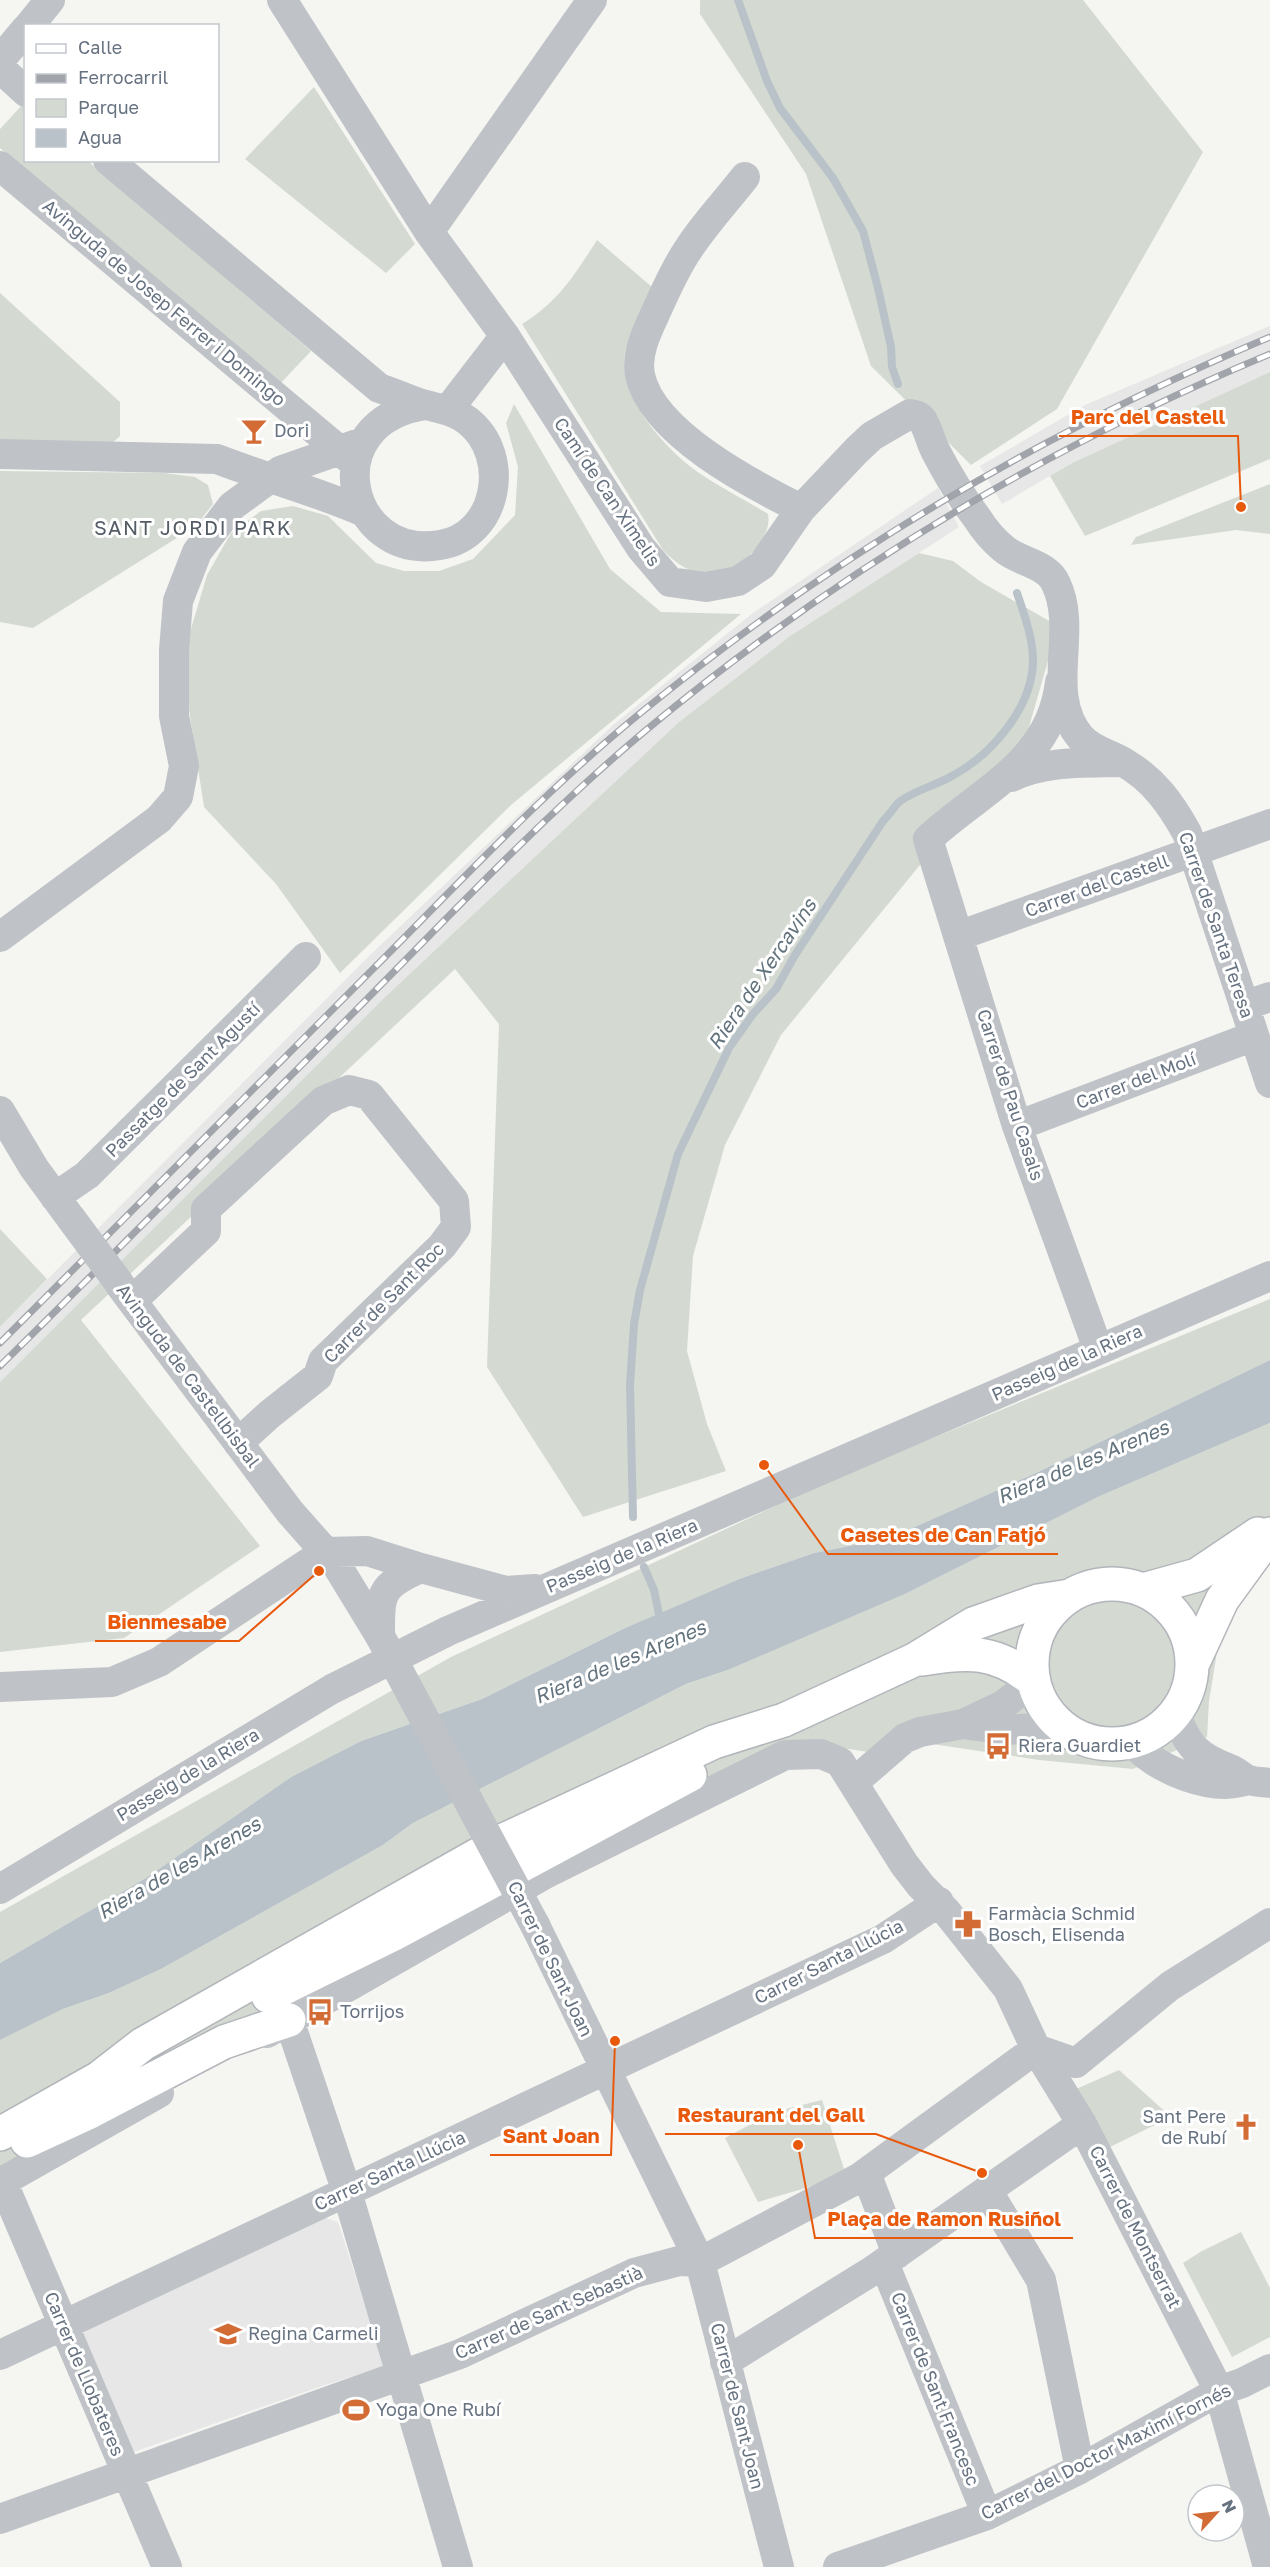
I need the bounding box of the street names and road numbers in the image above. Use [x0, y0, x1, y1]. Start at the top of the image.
street label: Avinguda de Josep Ferrer i Domingo [39, 194, 291, 410]
street label: Camí de Can Ximelis [550, 413, 666, 570]
street label: Carrer de Santa Teresa [1175, 829, 1259, 1021]
street label: Carrer del Castell [1022, 849, 1172, 921]
street label: Passatge de Sant Agustí [100, 997, 265, 1161]
street label: Carrer de Pau Casals [973, 1006, 1049, 1183]
street label: Carrer del Molí [1072, 1047, 1200, 1113]
street label: Carrer de Sant Roc [319, 1237, 448, 1367]
street label: Avinguda de Castellbisbal [113, 1279, 265, 1472]
street label: Passeig de la Riera [988, 1319, 1145, 1405]
street label: Passeig de la Riera [542, 1513, 701, 1597]
street label: Passeig de la Riera [112, 1723, 263, 1825]
street label: Carrer de Sant Joan [504, 1877, 598, 2040]
street label: Carrer Santa Llúcia [750, 1914, 907, 2008]
street label: Carrer Santa Llúcia [311, 2125, 469, 2215]
street label: Carrer de Montserrat [1085, 2142, 1186, 2312]
street label: Carrer de Sant Sebastià [451, 2261, 646, 2364]
street label: Carrer de Llobateres [40, 2288, 129, 2459]
street label: Carrer de Sant Francesc [887, 2289, 985, 2489]
street label: Carrer de Sant Joan [707, 2320, 769, 2491]
street label: Carrer del Doctor Maximí Fornés [977, 2378, 1234, 2524]

